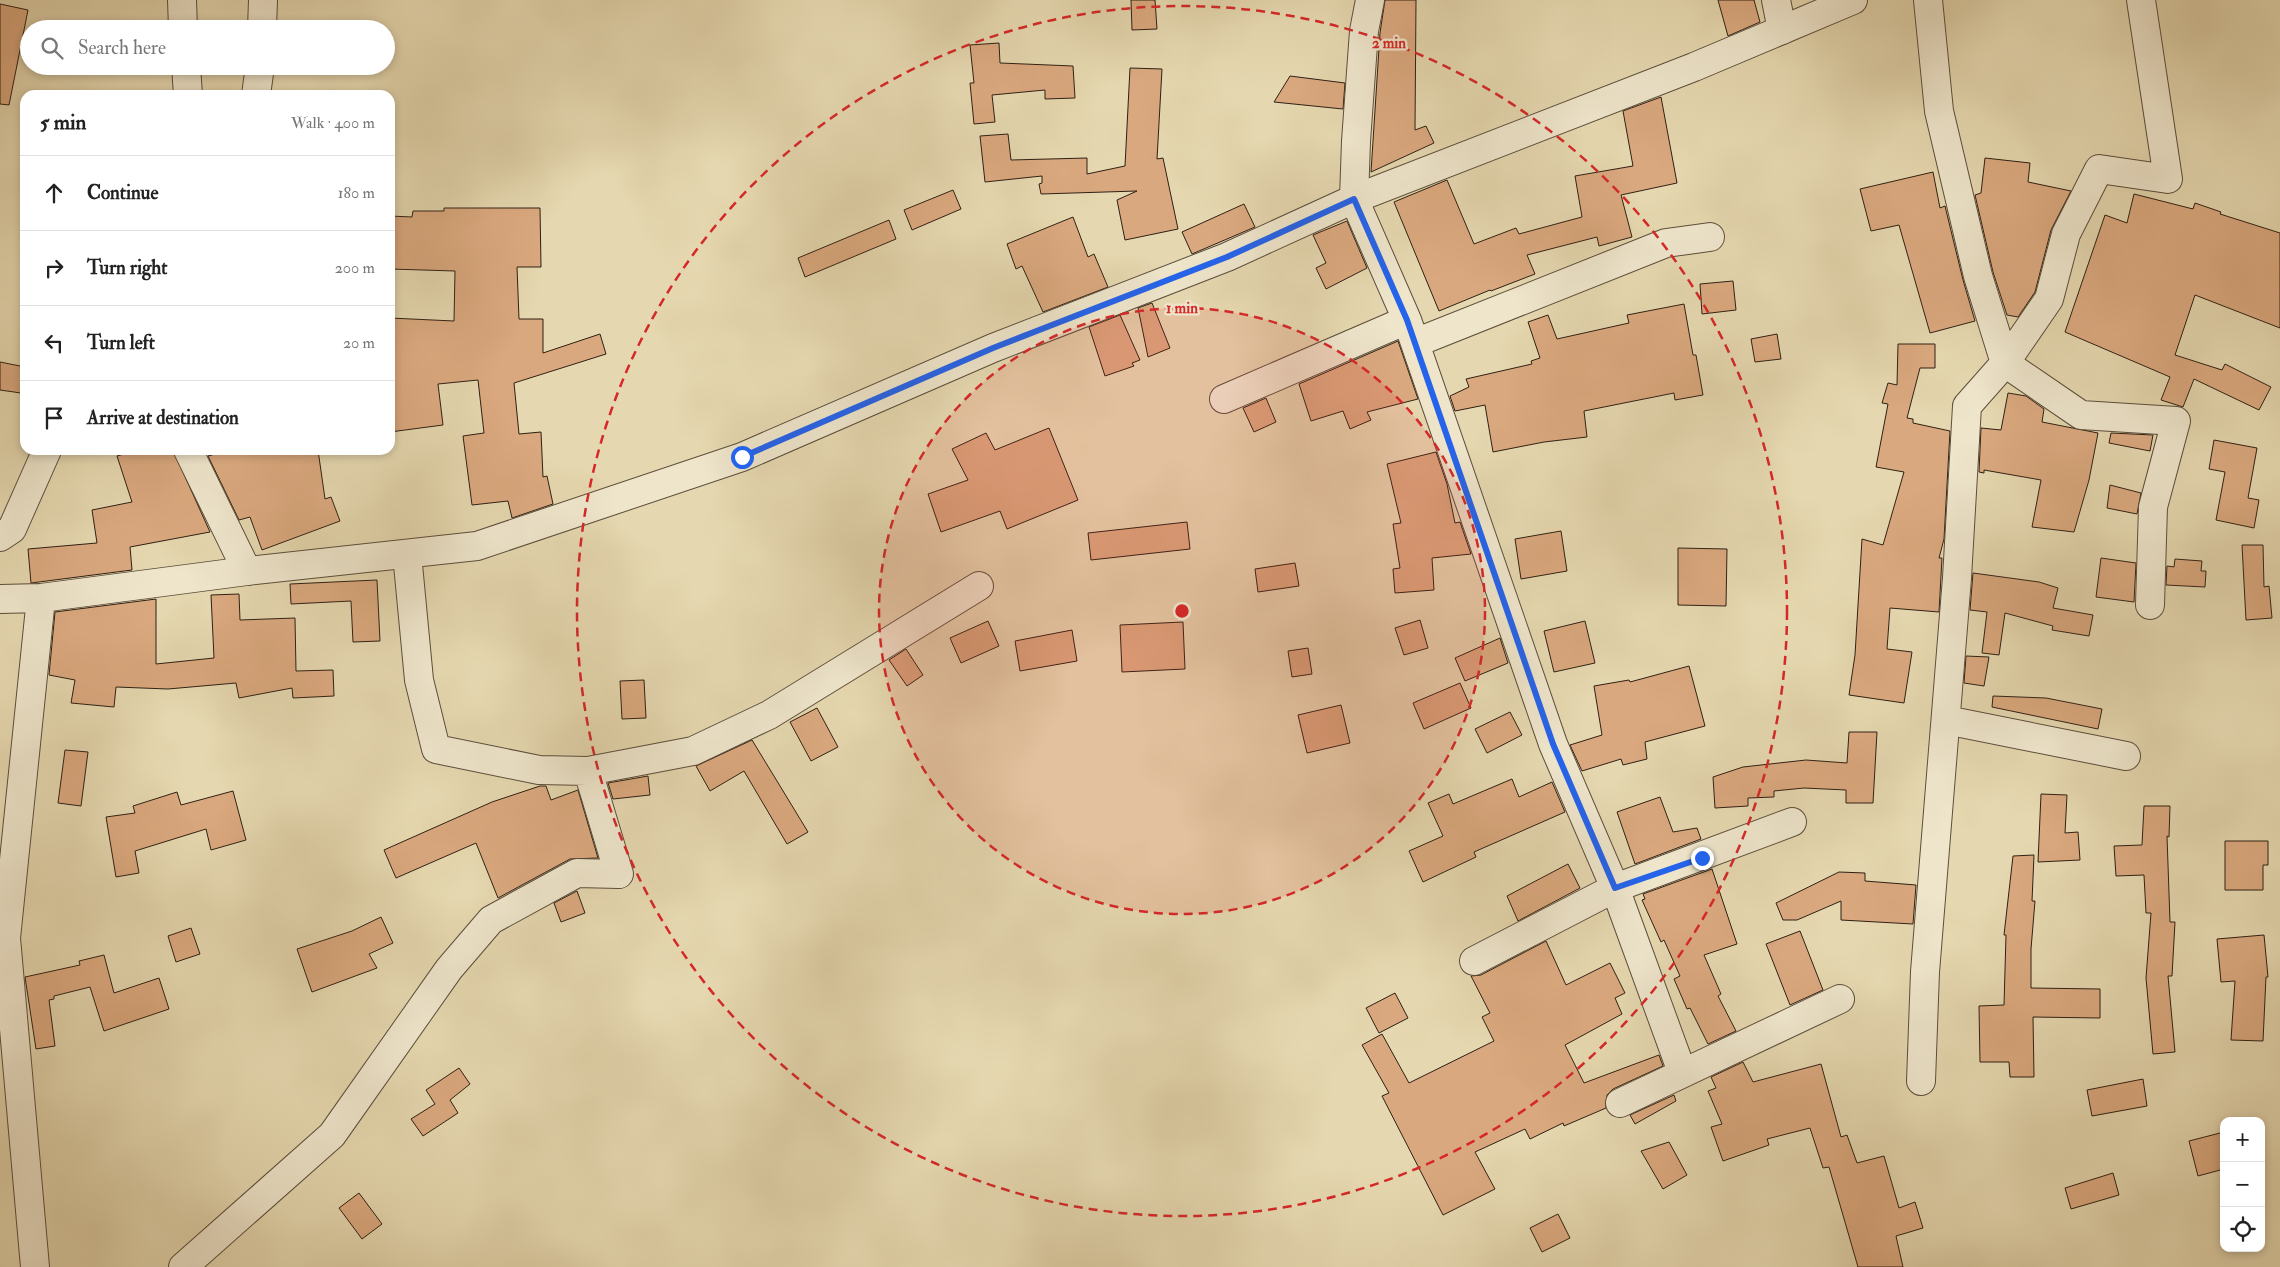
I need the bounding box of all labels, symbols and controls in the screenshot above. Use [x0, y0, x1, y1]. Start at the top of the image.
search box [20, 20, 395, 75]
icon: search [38, 34, 66, 62]
text: 2 min [1372, 34, 1406, 53]
text: Search here [78, 36, 166, 60]
text: 5 min [40, 109, 86, 136]
text: Walk · 400 m [291, 113, 375, 133]
icon: ahead [40, 179, 68, 207]
text: Continue [87, 181, 158, 205]
text: 180 m [338, 183, 375, 203]
icon: right [40, 254, 68, 282]
text: Turn right [87, 256, 167, 280]
text: 200 m [335, 258, 375, 278]
text: 1 min [1166, 299, 1198, 318]
icon: left [40, 329, 68, 357]
text: Turn left [87, 331, 155, 355]
text: 20 m [343, 333, 375, 353]
icon: arrive [40, 404, 68, 432]
text: Arrive at destination [87, 406, 239, 430]
route start [731, 446, 754, 469]
centre of rings [1173, 602, 1191, 620]
route end [1691, 847, 1714, 870]
map controls [2220, 1117, 2265, 1252]
button: + [2220, 1117, 2265, 1162]
button: − [2220, 1162, 2265, 1207]
button: locate [2220, 1207, 2265, 1252]

